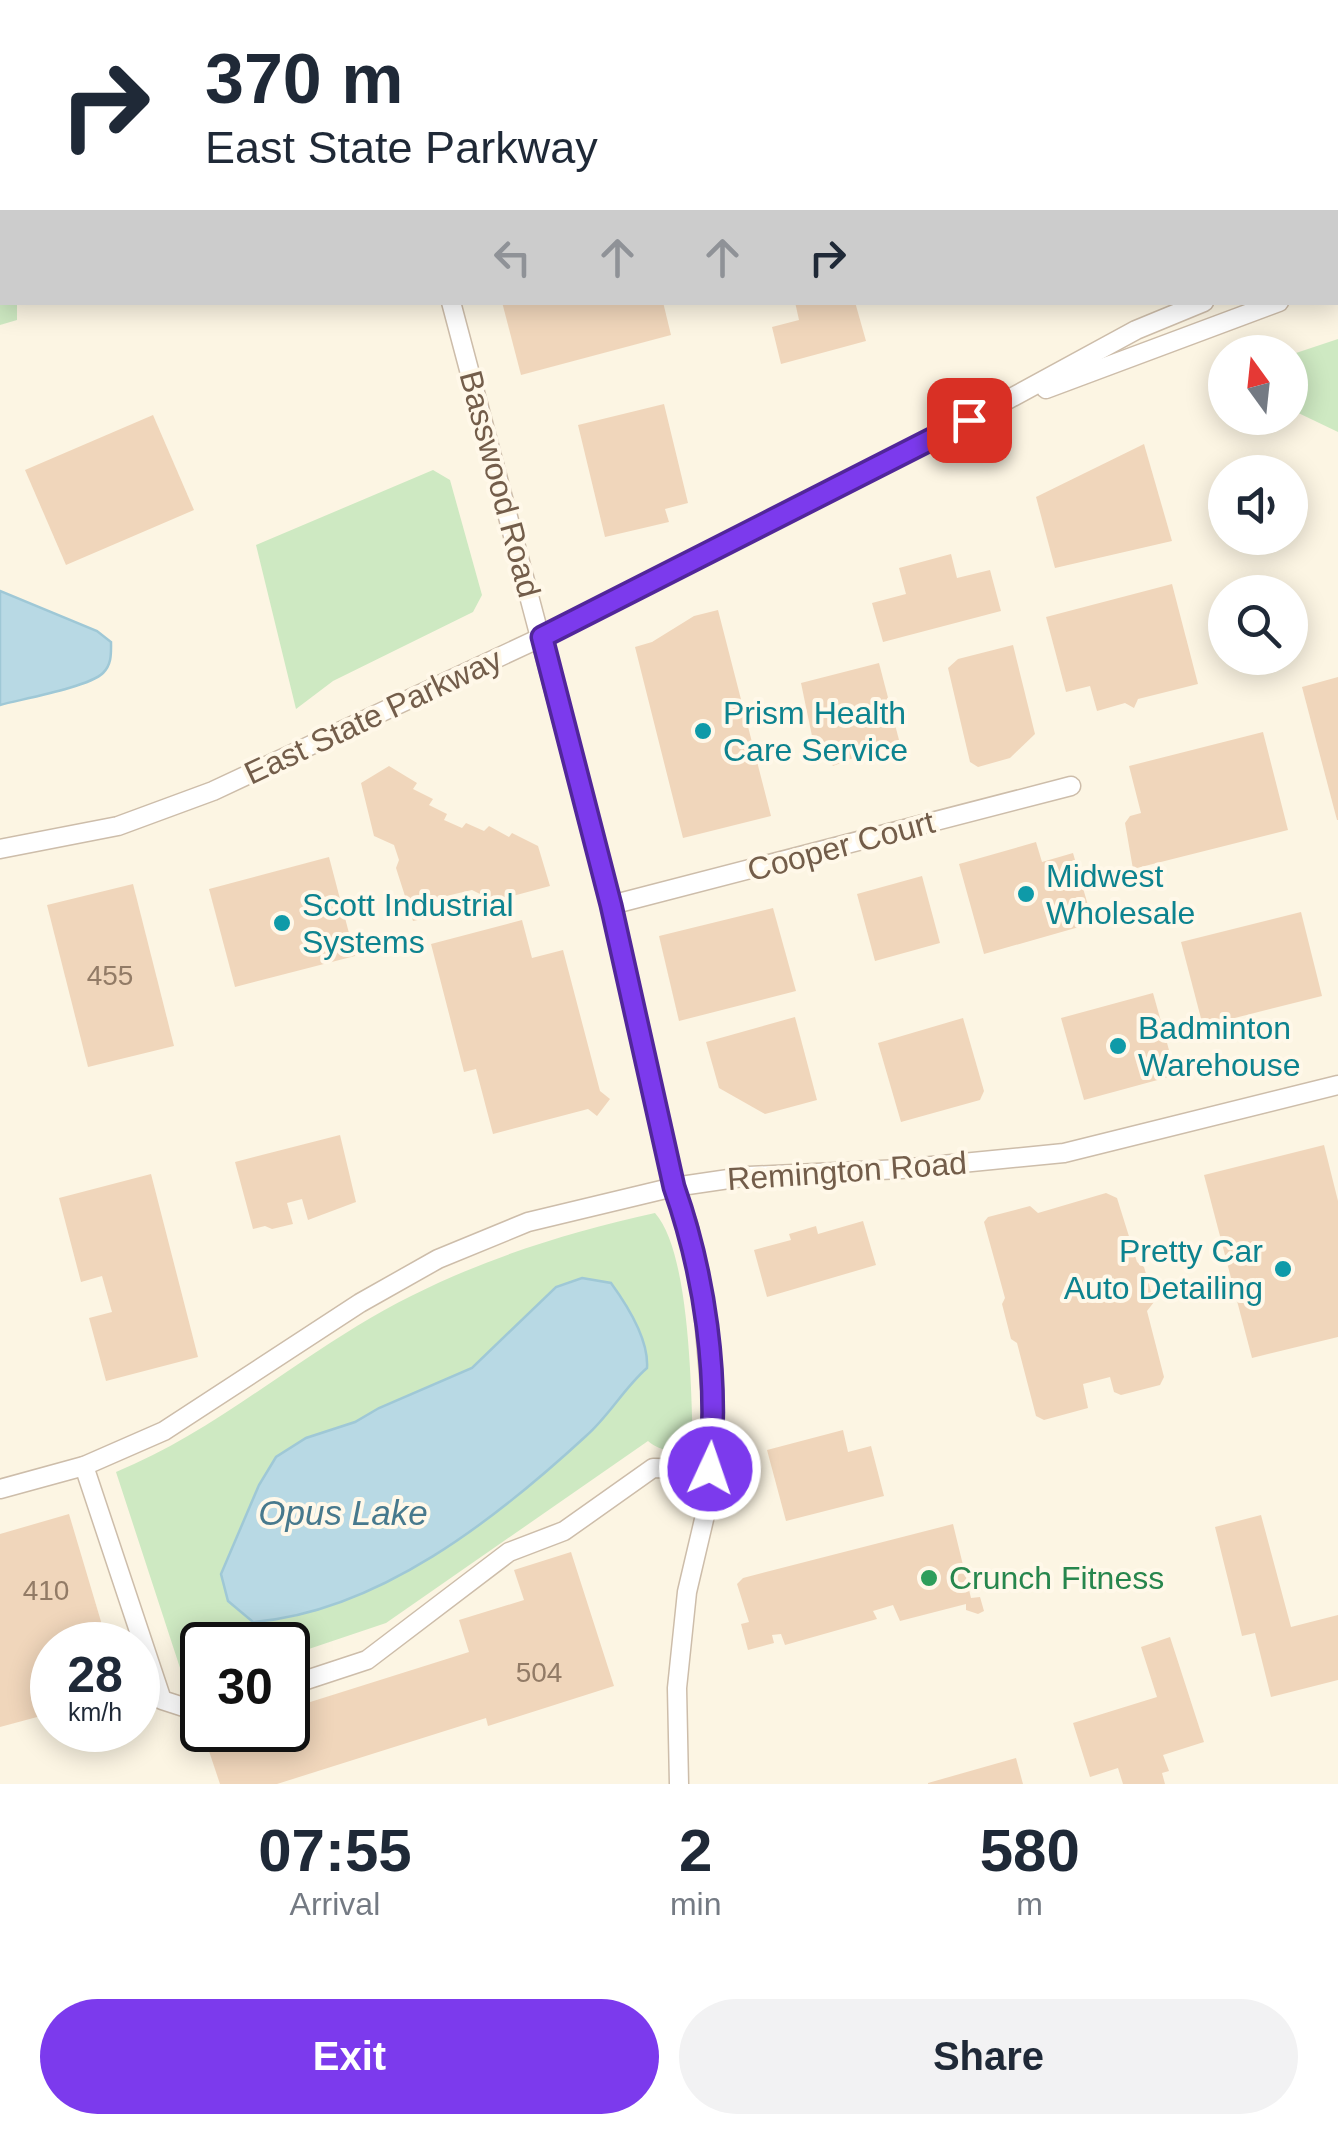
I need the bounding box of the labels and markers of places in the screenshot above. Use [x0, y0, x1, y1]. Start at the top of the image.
pin [927, 378, 1012, 463]
place label: Prism Health Care Service [723, 695, 908, 768]
marker: Prism Health Care Service [692, 720, 714, 742]
place label: Midwest Wholesale [1046, 858, 1195, 931]
marker: Midwest Wholesale [1015, 883, 1037, 905]
place label: Scott Industrial Systems [302, 887, 514, 960]
marker: Scott Industrial Systems [271, 912, 293, 934]
place label: Badminton Warehouse [1138, 1010, 1300, 1083]
marker: Badminton Warehouse [1107, 1035, 1129, 1057]
place label: Pretty Car Auto Detailing [1064, 1233, 1263, 1306]
marker: Pretty Car Auto Detailing [1272, 1258, 1294, 1280]
place label: Crunch Fitness [949, 1560, 1164, 1596]
marker: Crunch Fitness [918, 1567, 940, 1589]

